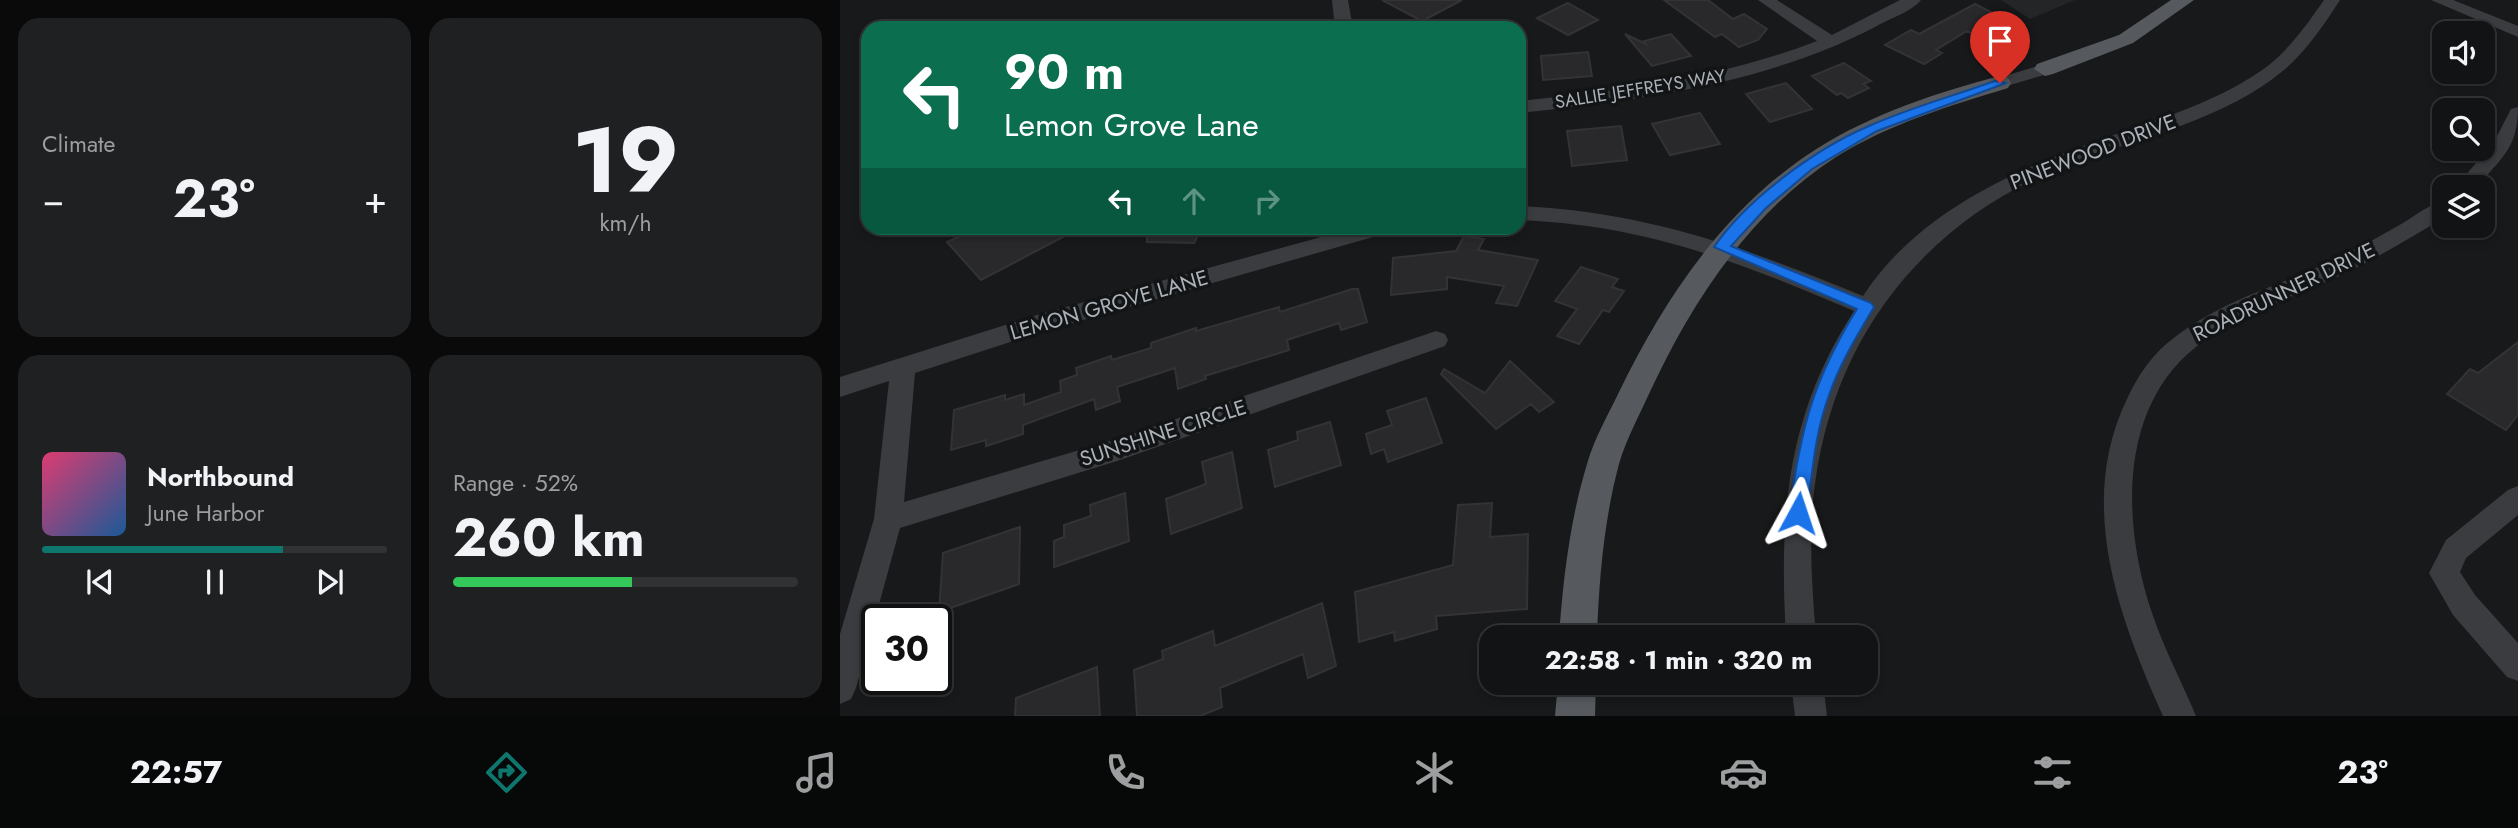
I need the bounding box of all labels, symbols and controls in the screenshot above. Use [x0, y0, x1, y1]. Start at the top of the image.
pin [1970, 11, 2030, 83]
map controls [2432, 21, 2495, 238]
button: sound [2432, 21, 2495, 84]
icon: arrive [1981, 22, 2019, 60]
text: 90 m [1004, 37, 1124, 107]
icon: left [889, 49, 980, 140]
street label: SALLIE JEFFREYS WAY [1553, 63, 1728, 115]
text: 19 [572, 95, 679, 226]
button: search [2432, 98, 2495, 161]
text: Lemon Grove Lane [1004, 102, 1259, 148]
street label: PINEWOOD DRIVE [2006, 107, 2180, 197]
text: Climate [42, 127, 115, 161]
text: 23° [173, 161, 255, 237]
text: − [42, 172, 64, 227]
text: + [364, 172, 387, 227]
button: layers [2432, 175, 2495, 238]
icon: left [1102, 182, 1140, 220]
icon: ahead [1175, 182, 1213, 220]
icon: right [1248, 182, 1286, 220]
text: km/h [600, 206, 651, 240]
street label: ROADRUNNER DRIVE [2188, 235, 2380, 349]
street label: LEMON GROVE LANE [1007, 262, 1211, 348]
street label: SUNSHINE CIRCLE [1076, 392, 1250, 474]
text: Northbound [147, 458, 294, 496]
text: Range · 52% [453, 466, 578, 500]
position arrow [1761, 476, 1835, 550]
text: June Harbor [147, 496, 264, 530]
text: 260 km [453, 500, 645, 576]
icon: previous [81, 563, 119, 601]
icon: pause [196, 563, 234, 601]
icon: next [311, 563, 349, 601]
speed limit sign: 30 [861, 604, 952, 695]
text: 22:58 · 1 min · 320 m [1545, 641, 1812, 679]
icon: directions [482, 748, 531, 797]
icon: music [792, 748, 841, 797]
icon: phone [1101, 748, 1150, 797]
icon: climate [1410, 748, 1459, 797]
icon: car [1719, 748, 1768, 797]
icon: filters [2028, 748, 2077, 797]
text: 22:57 [130, 749, 222, 795]
text: 23° [2338, 749, 2388, 795]

